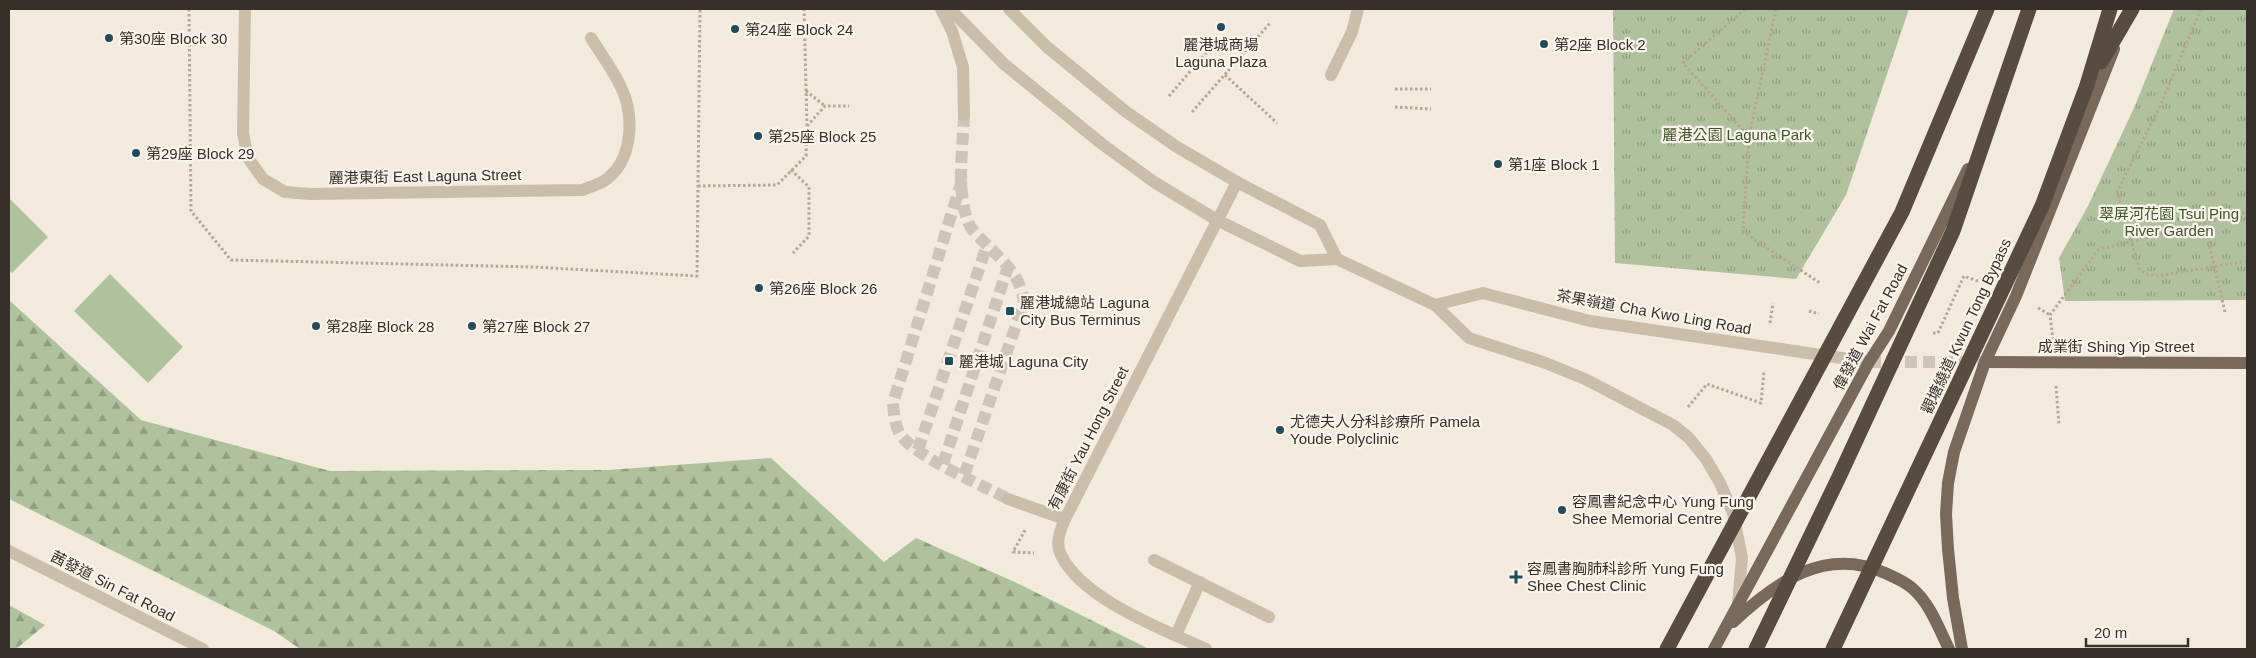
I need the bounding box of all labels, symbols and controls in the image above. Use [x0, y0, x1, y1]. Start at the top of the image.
place label: 第24座 Block 24 [745, 21, 853, 38]
marker: 麗港城商場 Laguna Plaza [1215, 21, 1227, 33]
marker: 第24座 Block 24 [729, 23, 741, 35]
place label: 第30座 Block 30 [119, 30, 227, 47]
marker: 第30座 Block 30 [103, 32, 115, 44]
place label: 麗港城商場 Laguna Plaza [1175, 36, 1268, 70]
place label: 第2座 Block 2 [1554, 36, 1646, 53]
marker: 第2座 Block 2 [1538, 38, 1550, 50]
park label: 麗港公園 Laguna Park [1662, 126, 1812, 143]
place label: 第25座 Block 25 [768, 128, 876, 145]
marker: 第25座 Block 25 [752, 130, 764, 142]
place label: 第29座 Block 29 [146, 145, 254, 162]
marker: 第29座 Block 29 [130, 147, 142, 159]
place label: 第1座 Block 1 [1508, 156, 1600, 173]
marker: 第1座 Block 1 [1492, 158, 1504, 170]
street label: 麗港東街 East Laguna Street [329, 166, 522, 186]
park label: 翠屏河花園 Tsui Ping River Garden [2099, 205, 2239, 239]
street label: 觀塘繞道 Kwun Tong Bypass [1918, 236, 2014, 416]
street label: 偉發道 Wai Fat Road [1830, 261, 1910, 393]
place label: 第26座 Block 26 [769, 280, 877, 297]
marker: 第26座 Block 26 [753, 282, 765, 294]
street label: 茶果嶺道 Cha Kwo Ling Road [1555, 286, 1753, 338]
place label: 麗港城總站 Laguna City Bus Terminus [1020, 294, 1150, 328]
marker: 麗港城總站 Laguna City Bus Terminus [1004, 305, 1016, 317]
place label: 第28座 Block 28 [326, 318, 434, 335]
place label: 第27座 Block 27 [482, 318, 590, 335]
marker: 第28座 Block 28 [310, 320, 322, 332]
marker: 第27座 Block 27 [466, 320, 478, 332]
street label: 成業街 Shing Yip Street [2038, 338, 2195, 355]
place label: 麗港城 Laguna City [959, 353, 1089, 370]
marker: 麗港城 Laguna City [943, 355, 955, 367]
street label: 有康街 Yau Hong Street [1044, 363, 1132, 513]
place label: 尤德夫人分科診療所 Pamela Youde Polyclinic [1290, 413, 1481, 447]
marker: 尤德夫人分科診療所 Pamela Youde Polyclinic [1274, 424, 1286, 436]
place label: 容鳳書紀念中心 Yung Fung Shee Memorial Centre [1572, 493, 1754, 527]
marker: 容鳳書紀念中心 Yung Fung Shee Memorial Centre [1556, 504, 1568, 516]
street label: 茜發道 Sin Fat Road [48, 547, 178, 625]
place label: 容鳳書胸肺科診所 Yung Fung Shee Chest Clinic [1527, 560, 1724, 594]
marker: 容鳳書胸肺科診所 Yung Fung Shee Chest Clinic [1509, 570, 1523, 584]
scale bar [2086, 616, 2188, 648]
text: 20 m [2094, 624, 2127, 641]

